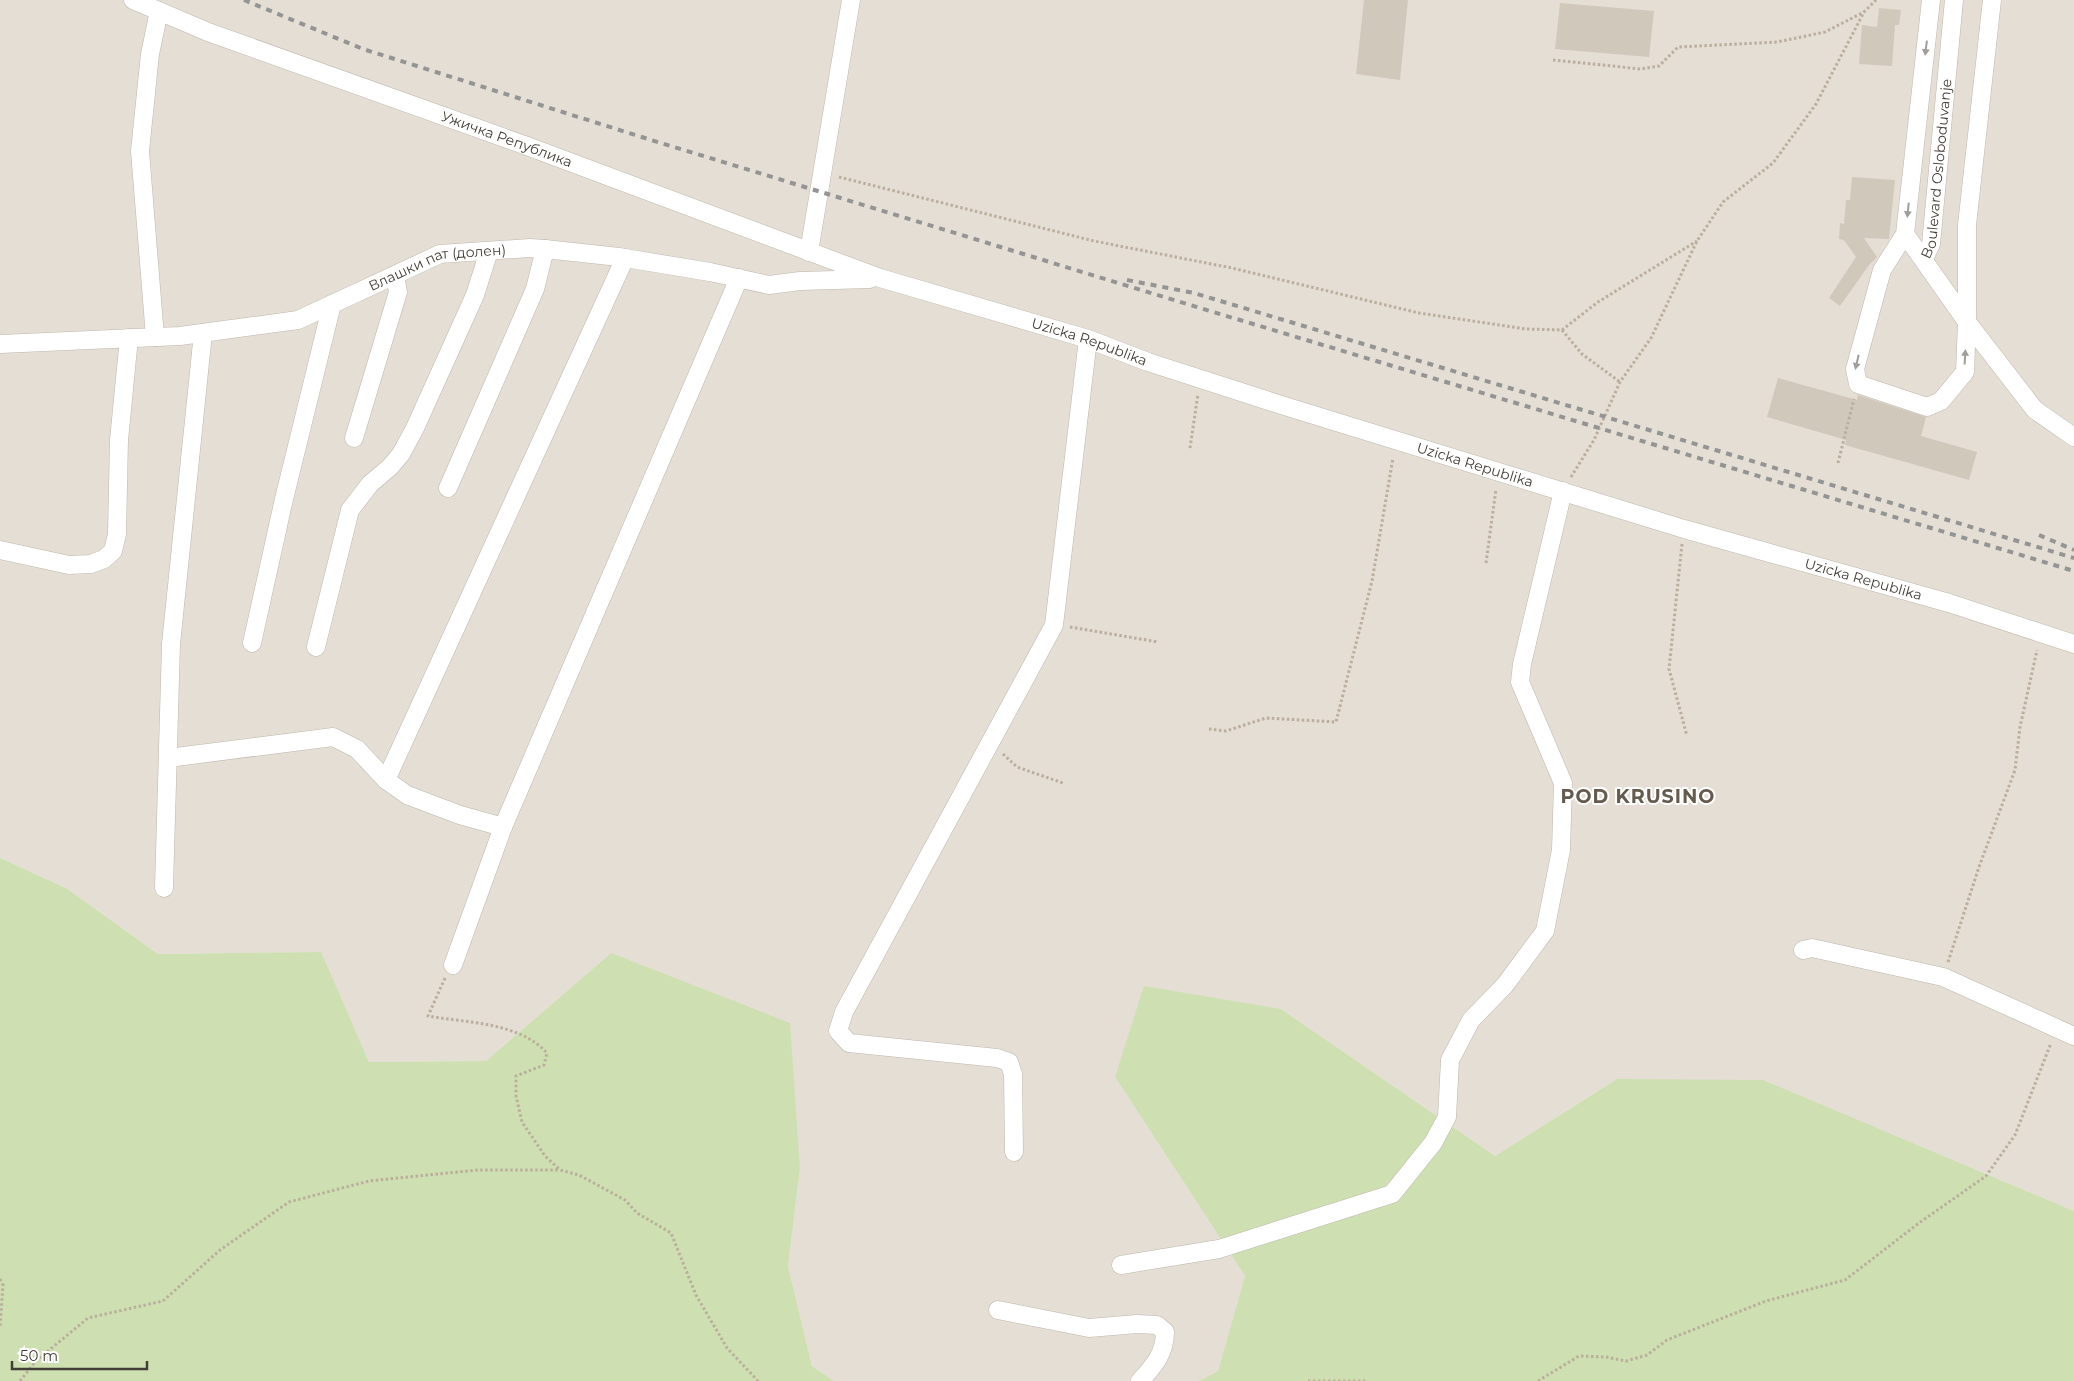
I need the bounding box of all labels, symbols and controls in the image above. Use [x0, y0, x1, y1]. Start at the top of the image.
one-way arrow [1922, 41, 1930, 57]
street label: Boulevard Osloboduvanje [1917, 78, 1956, 261]
street label: Ужичка Република [439, 107, 575, 171]
one-way arrow [1904, 202, 1912, 218]
street label: Влашки пат (долен) [366, 241, 507, 295]
street label: Uzicka Republika [1029, 314, 1150, 370]
one-way arrow [1962, 349, 1970, 365]
one-way arrow [1853, 355, 1861, 370]
street label: Uzicka Republika [1415, 438, 1536, 491]
street label: Uzicka Republika [1803, 554, 1924, 604]
district label: POD KRUSINO [1561, 785, 1715, 808]
scale bar [12, 1338, 148, 1370]
text: 50 m [20, 1346, 58, 1365]

